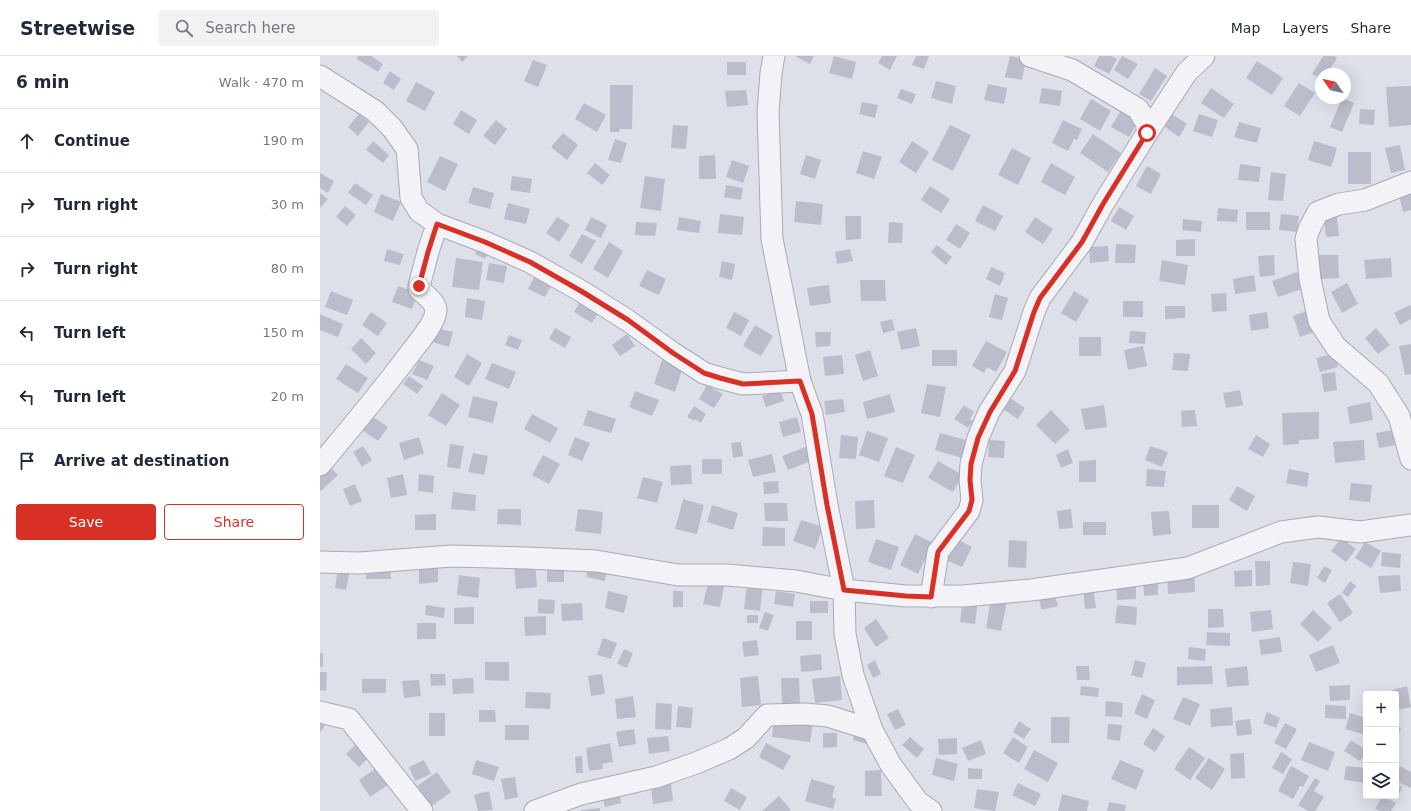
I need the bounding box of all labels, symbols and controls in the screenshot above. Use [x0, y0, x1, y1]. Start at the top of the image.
search box [159, 10, 439, 46]
text: Streetwise [20, 17, 135, 39]
icon: search [173, 17, 195, 39]
text: Search here [205, 19, 295, 37]
text: Map [1231, 20, 1260, 36]
text: Layers [1282, 20, 1329, 36]
text: Share [1351, 20, 1391, 36]
north arrow [1315, 68, 1351, 104]
text: 6 min [16, 72, 69, 92]
text: Walk · 470 m [219, 75, 304, 90]
route start [1138, 124, 1156, 142]
icon: ahead [16, 130, 38, 152]
text: Continue [54, 132, 130, 150]
text: 190 m [262, 133, 304, 148]
icon: right [16, 194, 38, 216]
text: Turn right [54, 196, 138, 214]
text: 30 m [271, 197, 304, 212]
icon: right [16, 258, 38, 280]
text: Turn right [54, 260, 138, 278]
text: 80 m [271, 261, 304, 276]
route end [410, 277, 428, 295]
icon: left [16, 322, 38, 344]
text: Turn left [54, 324, 126, 342]
text: 150 m [262, 325, 304, 340]
icon: left [16, 386, 38, 408]
text: Turn left [54, 388, 126, 406]
text: 20 m [271, 389, 304, 404]
icon: arrive [16, 450, 38, 472]
text: Arrive at destination [54, 452, 229, 470]
button: Save [16, 504, 156, 540]
button: Share [164, 504, 304, 540]
map controls [1363, 691, 1399, 799]
button: + [1363, 691, 1399, 727]
button: − [1363, 727, 1399, 763]
button: layers [1363, 763, 1399, 799]

